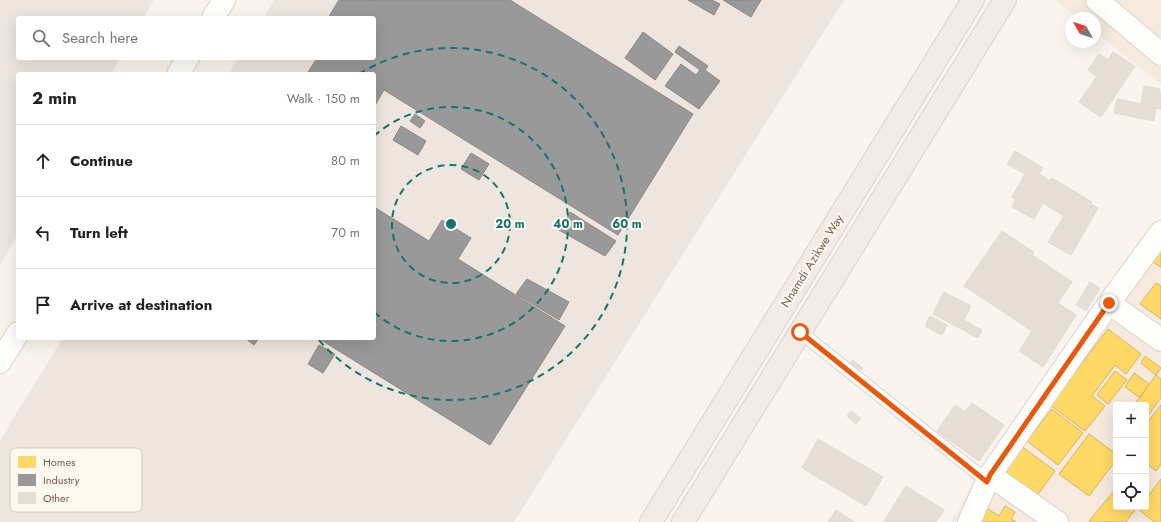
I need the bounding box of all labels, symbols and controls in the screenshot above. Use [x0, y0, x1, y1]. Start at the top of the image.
north arrow [1065, 12, 1101, 48]
search box [16, 16, 376, 60]
icon: search [30, 27, 52, 49]
text: Search here [62, 27, 138, 49]
text: 2 min [32, 86, 77, 110]
text: Walk · 150 m [287, 89, 360, 108]
icon: ahead [32, 150, 54, 172]
text: Continue [70, 150, 133, 172]
text: 80 m [331, 151, 360, 170]
street label: Nnamdi Azikwe Way [776, 211, 848, 311]
text: 20 m [495, 215, 525, 233]
text: 40 m [553, 215, 583, 233]
text: 60 m [612, 215, 642, 233]
centre of rings [444, 217, 458, 231]
icon: left [32, 222, 54, 244]
text: Turn left [70, 222, 128, 244]
text: 70 m [331, 223, 360, 242]
icon: arrive [32, 294, 54, 316]
text: Arrive at destination [70, 294, 212, 316]
route end [1100, 294, 1118, 312]
route start [791, 323, 809, 341]
map controls [1113, 402, 1149, 510]
button: + [1113, 402, 1149, 438]
button: − [1113, 438, 1149, 474]
legend [10, 448, 142, 512]
text: Homes [43, 454, 76, 470]
text: Industry [43, 472, 80, 488]
button: locate [1113, 474, 1149, 510]
text: Other [43, 490, 70, 506]

